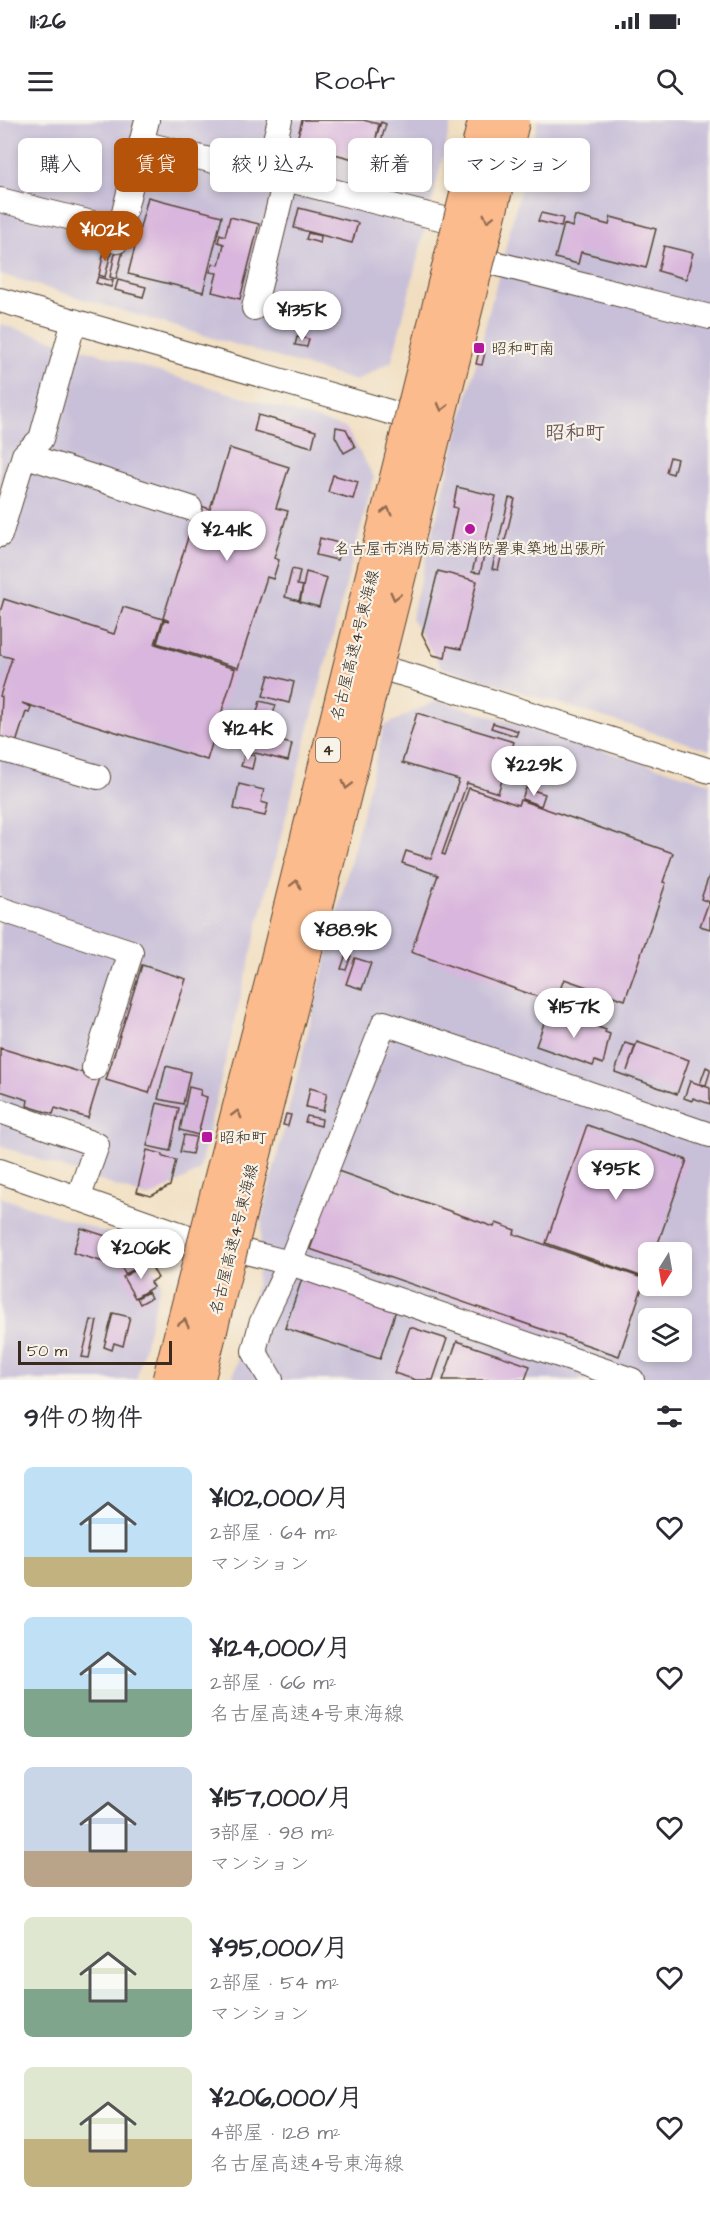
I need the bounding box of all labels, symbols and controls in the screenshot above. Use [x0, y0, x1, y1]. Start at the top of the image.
text: 11:26 [30, 6, 66, 37]
text: Roofr [315, 62, 395, 100]
icon: menu [24, 65, 57, 98]
icon: search [653, 65, 686, 98]
chip: 購入 [18, 138, 102, 192]
chip: 賃貸 [114, 138, 198, 192]
chip: 絞り込み [210, 138, 336, 192]
chip: 新着 [348, 138, 432, 192]
chip: マンション [444, 138, 590, 192]
pin: ¥102K [63, 211, 147, 262]
one-way arrow [483, 212, 496, 222]
text: ¥102K [80, 216, 130, 244]
pin: ¥135K [260, 291, 344, 342]
text: ¥135K [277, 296, 327, 324]
place label: 昭和町南 [491, 338, 555, 360]
marker: 昭和町南 [472, 341, 486, 355]
one-way arrow [436, 402, 449, 412]
district label: 昭和町 [545, 419, 605, 447]
one-way arrow [379, 507, 392, 517]
pin: ¥241K [185, 511, 269, 562]
text: ¥241K [202, 516, 252, 544]
marker: 名古屋市消防局港消防署東築地出張所 [463, 522, 477, 536]
place label: 名古屋市消防局港消防署東築地出張所 [334, 538, 606, 560]
street label: 名古屋高速4号東海線 [326, 567, 384, 723]
one-way arrow [389, 591, 402, 601]
pin: ¥124K [206, 710, 290, 761]
text: ¥124K [223, 715, 273, 743]
road number: 4 [316, 738, 340, 762]
pin: ¥229K [492, 746, 576, 797]
text: ¥229K [505, 751, 563, 779]
one-way arrow [342, 780, 355, 790]
one-way arrow [288, 880, 301, 890]
pin: ¥88.9K [297, 911, 395, 962]
text: ¥88.9K [315, 916, 377, 944]
pin: ¥157K [532, 988, 616, 1039]
text: ¥157K [548, 993, 600, 1021]
one-way arrow [230, 1109, 243, 1119]
place label: 昭和町 [219, 1127, 267, 1149]
marker: 昭和町 [200, 1130, 214, 1144]
pin: ¥95K [580, 1150, 652, 1201]
text: ¥95K [592, 1155, 640, 1183]
street label: 名古屋高速4号東海線 [205, 1161, 263, 1317]
pin: ¥206K [99, 1229, 183, 1280]
text: ¥206K [111, 1234, 171, 1262]
north arrow [638, 1242, 692, 1296]
map controls [638, 1242, 692, 1362]
button: layers [638, 1308, 692, 1362]
one-way arrow [176, 1318, 189, 1328]
scale bar [18, 1338, 172, 1366]
text: 50 m [27, 1340, 67, 1362]
text: 9件の物件 [24, 1400, 143, 1436]
icon: filters [653, 1400, 686, 1433]
text: ¥102,000/月 [210, 1480, 350, 1516]
icon: home [72, 1491, 144, 1563]
icon: heart [653, 1511, 686, 1544]
text: 2部屋 · 64 m² [210, 1519, 338, 1547]
text: マンション [210, 1550, 309, 1578]
text: ¥124,000/月 [210, 1630, 351, 1666]
icon: home [72, 1641, 144, 1713]
icon: heart [653, 1661, 686, 1694]
text: 2部屋 · 66 m² [210, 1669, 336, 1697]
text: 名古屋高速4号東海線 [210, 1700, 404, 1728]
text: ¥157,000/月 [210, 1780, 353, 1816]
icon: home [72, 1791, 144, 1863]
icon: heart [653, 1811, 686, 1844]
text: 3部屋 · 98 m² [210, 1819, 334, 1847]
text: マンション [210, 1850, 309, 1878]
text: ¥95,000/月 [210, 1930, 349, 1966]
icon: home [72, 1941, 144, 2013]
icon: heart [653, 1961, 686, 1994]
text: 2部屋 · 54 m² [210, 1969, 339, 1997]
text: マンション [210, 2000, 309, 2028]
text: ¥206,000/月 [210, 2080, 363, 2116]
icon: home [72, 2091, 144, 2163]
icon: heart [653, 2111, 686, 2144]
text: 4部屋 · 128 m² [210, 2119, 341, 2147]
text: 名古屋高速4号東海線 [210, 2150, 404, 2178]

